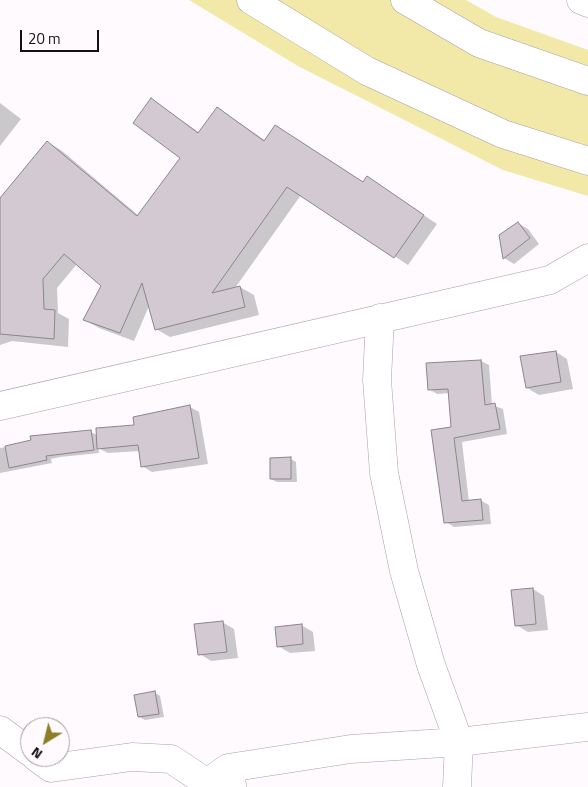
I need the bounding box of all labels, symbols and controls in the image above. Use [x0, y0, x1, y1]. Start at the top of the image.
scale bar [22, 20, 101, 52]
text: 20 m [28, 27, 61, 50]
north arrow [20, 717, 70, 767]
text: N [26, 742, 47, 765]

